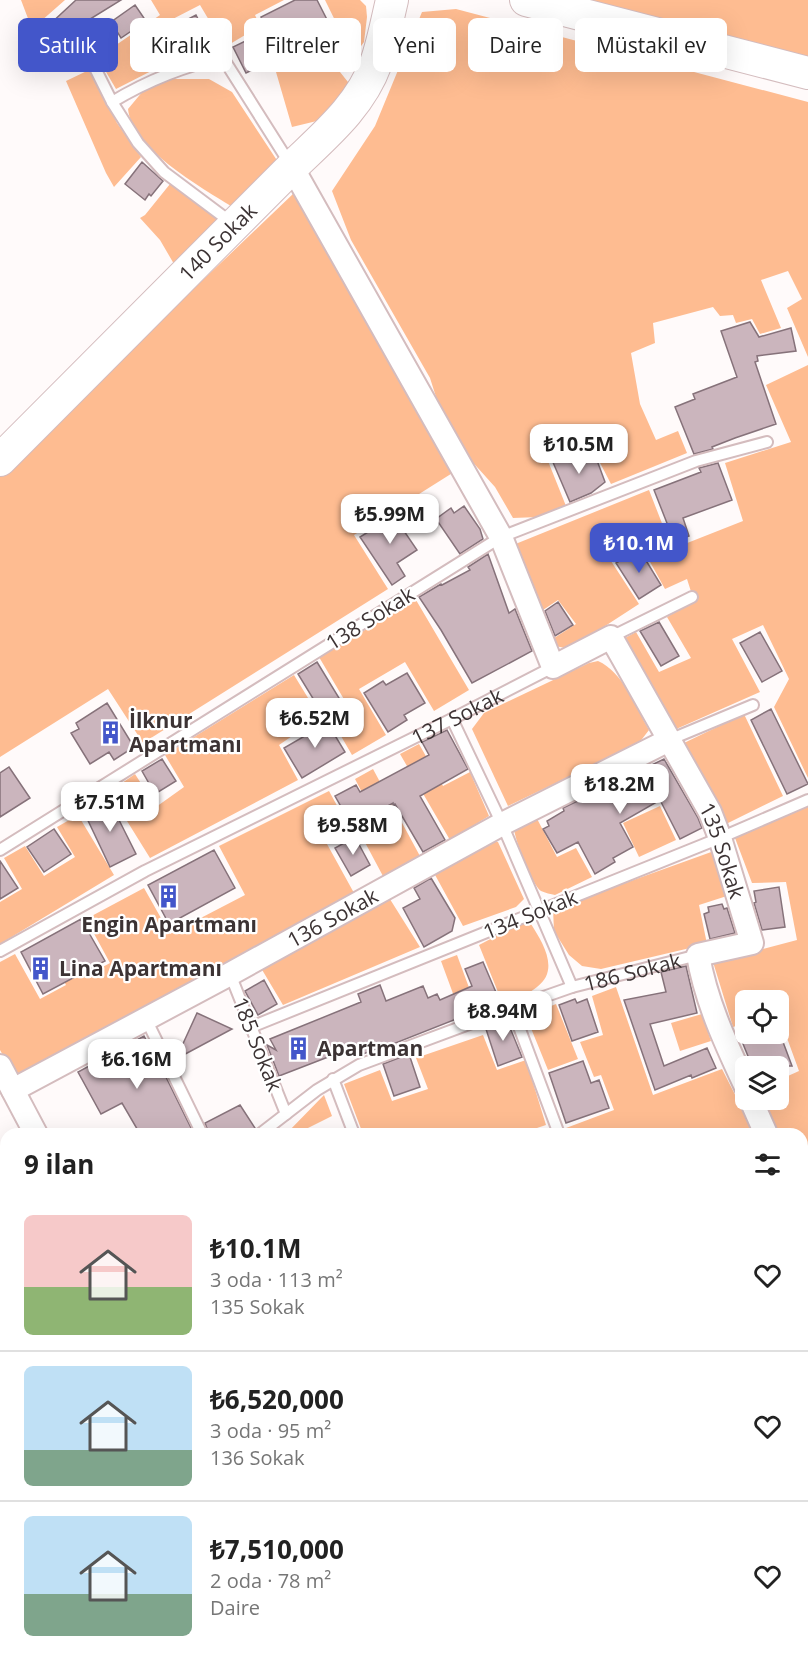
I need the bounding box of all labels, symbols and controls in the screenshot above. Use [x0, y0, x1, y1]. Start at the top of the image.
chip: Satılık [18, 18, 118, 72]
chip: Kiralık [130, 18, 232, 72]
chip: Filtreler [244, 18, 361, 72]
chip: Yeni [373, 18, 456, 72]
chip: Daire [468, 18, 563, 72]
chip: Müstakil ev [575, 18, 727, 72]
street label: 140 Sokak [172, 197, 262, 287]
pin: ₺10.5M [530, 424, 628, 475]
text: ₺10.5M [544, 430, 614, 457]
pin: ₺5.99M [341, 494, 439, 545]
text: ₺5.99M [355, 500, 425, 527]
pin: ₺10.1M [590, 523, 688, 574]
text: ₺10.1M [604, 529, 674, 556]
street label: 138 Sokak [320, 580, 420, 656]
street label: 137 Sokak [406, 681, 508, 751]
pin: ₺6.52M [266, 698, 364, 749]
text: ₺6.52M [280, 704, 350, 731]
place label: İlknur Apartmanı [129, 706, 242, 758]
building icon: İlknur Apartmanı [98, 719, 124, 745]
pin: ₺18.2M [571, 764, 669, 815]
text: ₺18.2M [585, 770, 655, 797]
pin: ₺7.51M [61, 782, 159, 833]
text: ₺7.51M [75, 788, 145, 815]
street label: 135 Sokak [693, 797, 752, 902]
pin: ₺9.58M [304, 805, 402, 856]
text: ₺9.58M [318, 811, 388, 838]
street label: 136 Sokak [282, 881, 383, 954]
street label: 134 Sokak [479, 882, 581, 946]
building icon: Engin Apartmanı [156, 883, 182, 909]
place label: Engin Apartmanı [81, 910, 257, 938]
street label: 186 Sokak [581, 946, 684, 997]
place label: Lina Apartmanı [59, 954, 222, 982]
building icon: Lina Apartmanı [28, 955, 54, 981]
map controls [735, 990, 789, 1110]
button: locate [735, 990, 789, 1044]
pin: ₺8.94M [454, 991, 552, 1042]
street label: 185 Sokak [226, 993, 290, 1095]
text: ₺8.94M [468, 997, 538, 1024]
place label: Apartman [317, 1034, 423, 1062]
building icon: Apartman [286, 1035, 312, 1061]
pin: ₺6.16M [88, 1039, 186, 1090]
text: ₺6.16M [102, 1045, 172, 1072]
button: layers [735, 1056, 789, 1110]
text: 9 ilan [24, 1146, 94, 1182]
icon: filters [751, 1148, 784, 1181]
text: ₺10.1M [210, 1230, 301, 1266]
icon: home [72, 1239, 144, 1311]
icon: heart [751, 1259, 784, 1292]
text: 3 oda · 113 m² [210, 1266, 343, 1293]
text: 135 Sokak [210, 1293, 305, 1320]
text: ₺6,520,000 [210, 1381, 344, 1417]
icon: home [72, 1390, 144, 1462]
icon: heart [751, 1410, 784, 1443]
text: 3 oda · 95 m² [210, 1417, 331, 1444]
text: 136 Sokak [210, 1444, 305, 1471]
text: ₺7,510,000 [210, 1531, 344, 1567]
icon: home [72, 1540, 144, 1612]
icon: heart [751, 1560, 784, 1593]
text: 2 oda · 78 m² [210, 1567, 331, 1594]
text: Daire [210, 1594, 260, 1621]

